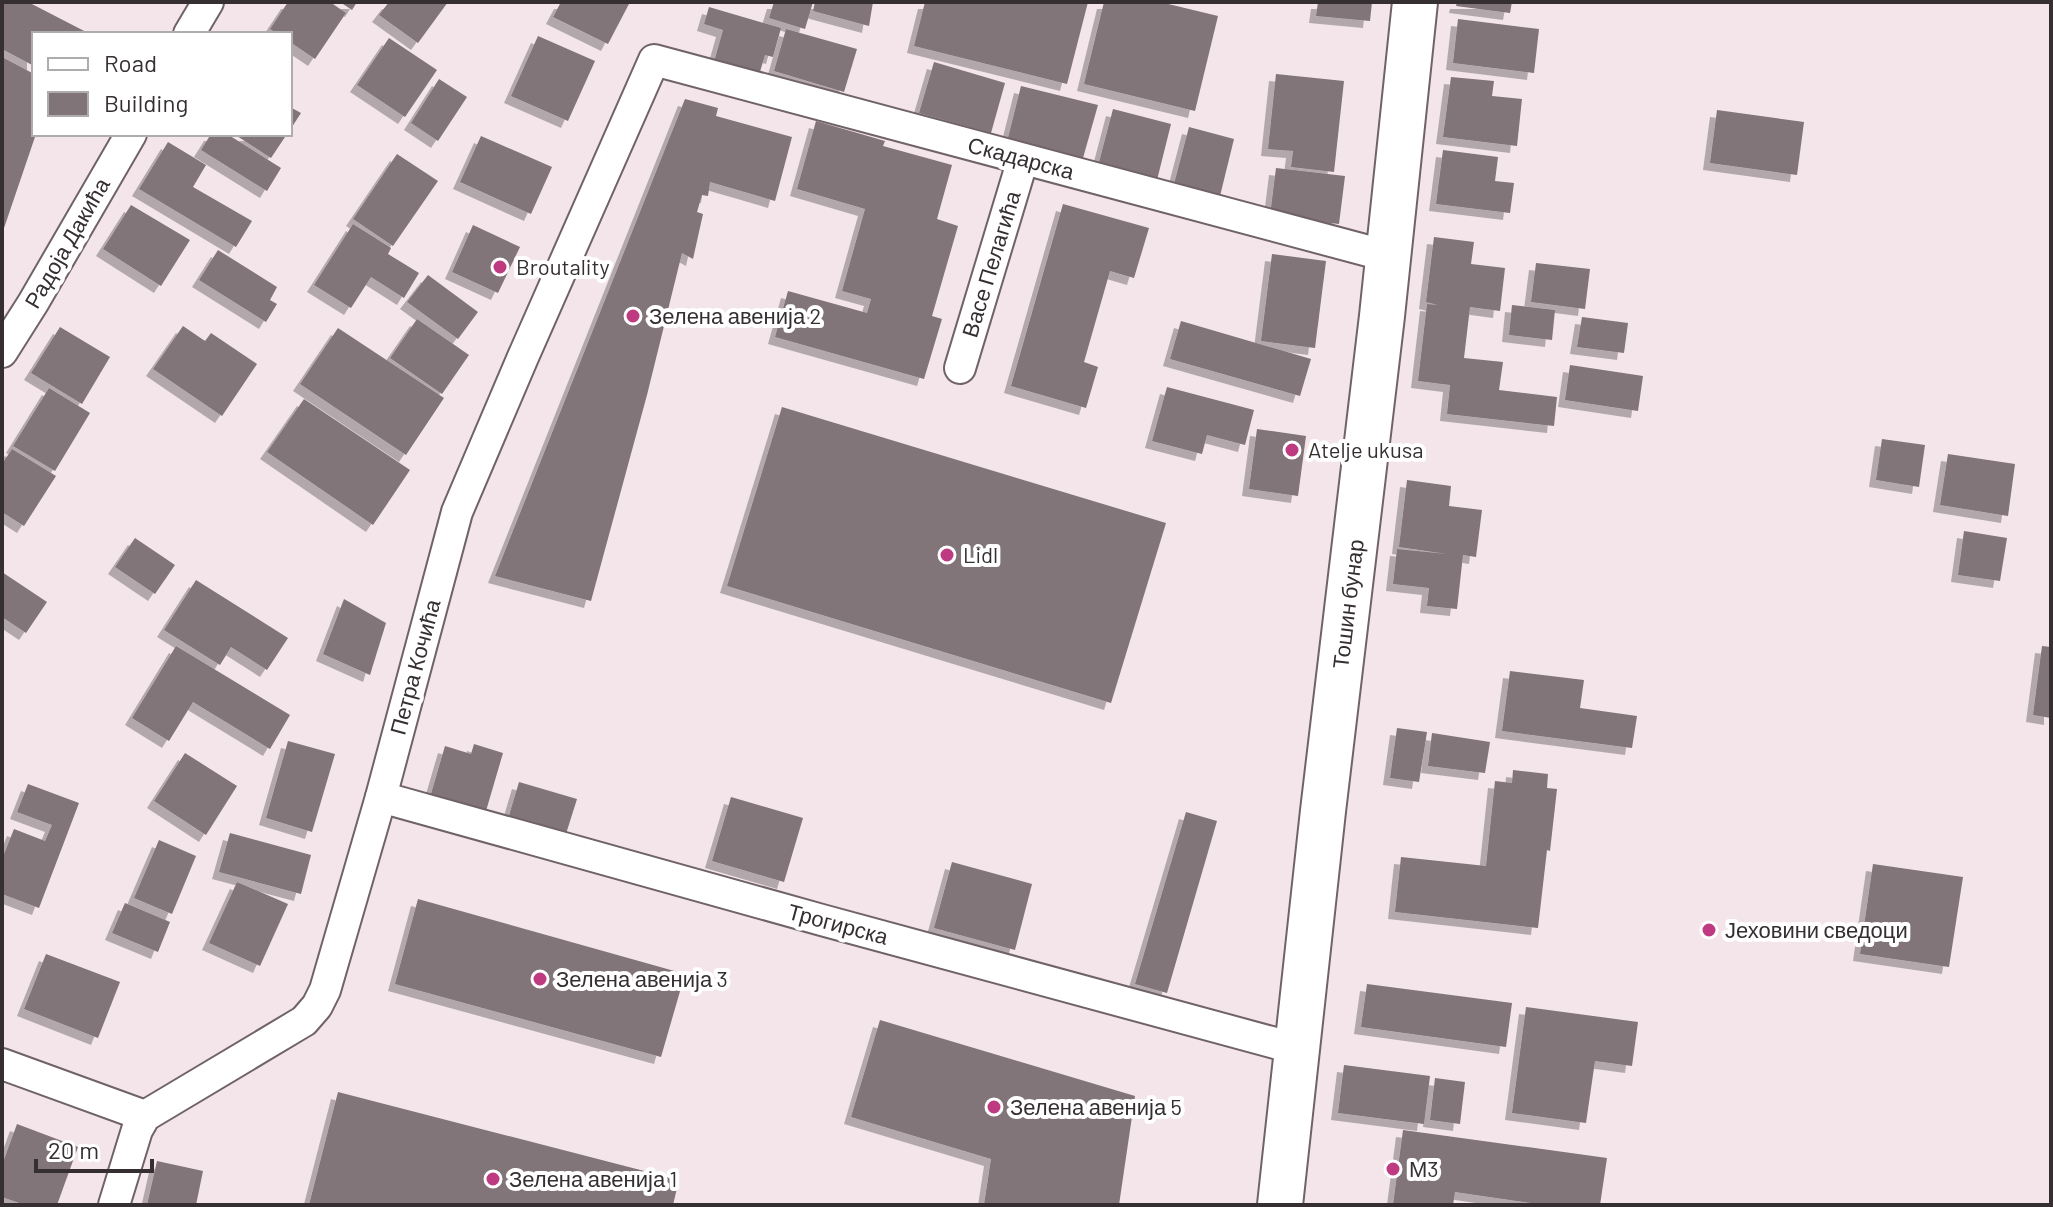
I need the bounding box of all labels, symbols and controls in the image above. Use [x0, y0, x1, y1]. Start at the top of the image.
legend [32, 32, 292, 136]
text: Road [104, 48, 157, 77]
text: Building [104, 88, 188, 117]
street label: Скадарска [965, 130, 1078, 185]
street label: Радоја Дакића [18, 172, 115, 313]
street label: Васе Пелагића [955, 187, 1025, 340]
place label: Broutality [516, 253, 610, 279]
marker: Broutality [491, 258, 509, 276]
place label: Зелена авенија 2 [649, 302, 821, 329]
marker: Зелена авенија 2 [624, 307, 642, 325]
place label: Atelje ukusa [1308, 436, 1424, 462]
marker: Atelje ukusa [1283, 441, 1301, 459]
street label: Тошин бунар [1326, 538, 1369, 670]
place label: Lidl [963, 541, 998, 567]
marker: Lidl [938, 546, 956, 564]
street label: Петра Кочића [383, 595, 446, 738]
street label: Трогирска [785, 897, 892, 950]
place label: Јеховини сведоци [1725, 916, 1908, 943]
marker: Јеховини сведоци [1700, 921, 1718, 939]
place label: Зелена авенија 3 [556, 965, 728, 992]
marker: Зелена авенија 3 [531, 970, 549, 988]
place label: Зелена авенија 5 [1010, 1093, 1182, 1120]
marker: Зелена авенија 5 [985, 1098, 1003, 1116]
scale bar [36, 1123, 152, 1173]
text: 20 m [48, 1135, 99, 1164]
place label: М3 [1409, 1155, 1439, 1181]
marker: М3 [1384, 1160, 1402, 1178]
place label: Зелена авенија 1 [509, 1165, 677, 1192]
marker: Зелена авенија 1 [484, 1170, 502, 1188]

